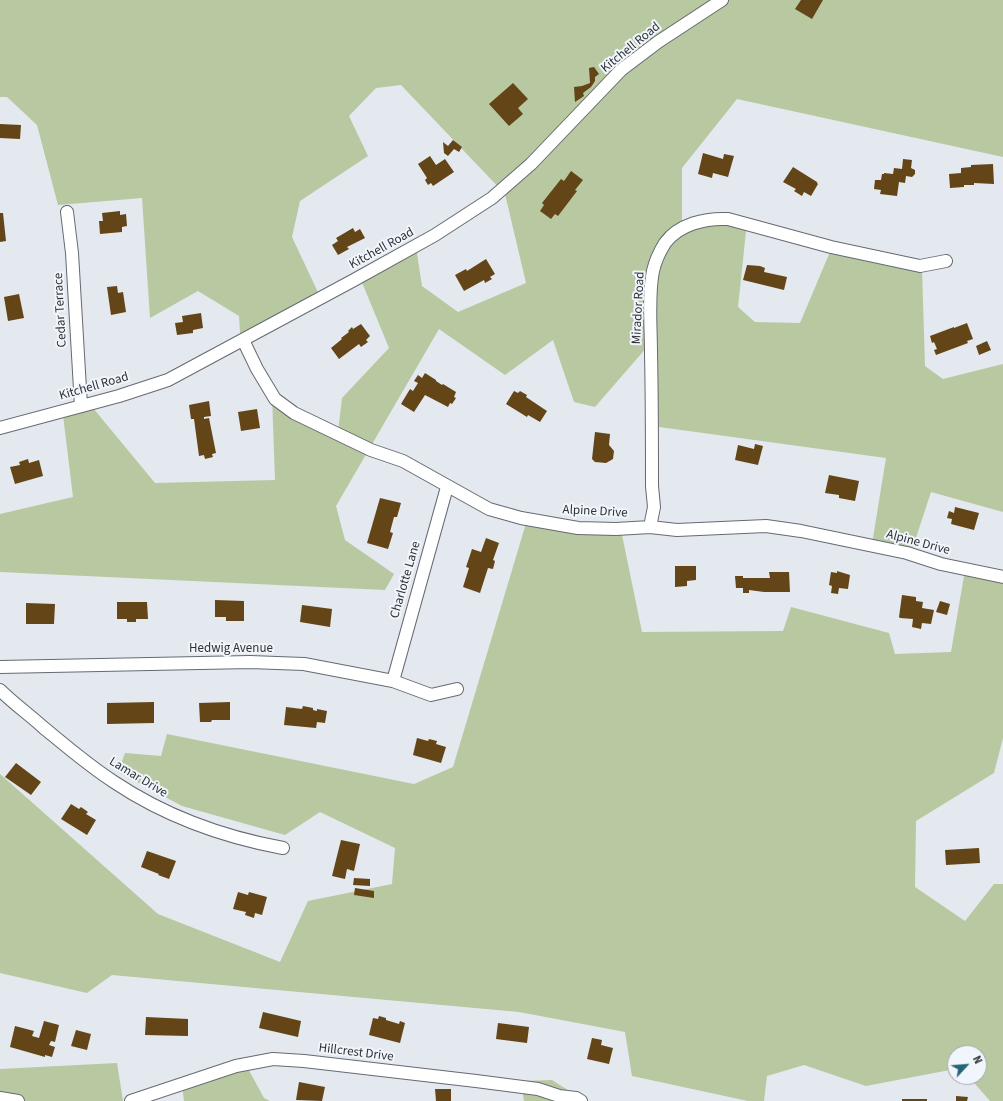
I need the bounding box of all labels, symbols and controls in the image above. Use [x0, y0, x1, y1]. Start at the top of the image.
street label: Kitchell Road [598, 19, 664, 77]
street label: Kitchell Road [347, 225, 417, 273]
street label: Mirador Road [629, 271, 649, 345]
street label: Cedar Terrace [51, 272, 71, 348]
street label: Kitchell Road [57, 370, 131, 404]
street label: Alpine Drive [562, 503, 628, 521]
street label: Alpine Drive [885, 527, 951, 559]
street label: Charlotte Lane [388, 540, 424, 620]
street label: Hedwig Avenue [189, 641, 273, 657]
street label: Lamar Drive [106, 754, 170, 802]
street label: Hillcrest Drive [318, 1041, 394, 1065]
north arrow [947, 1045, 987, 1085]
text: N [969, 1053, 986, 1067]

